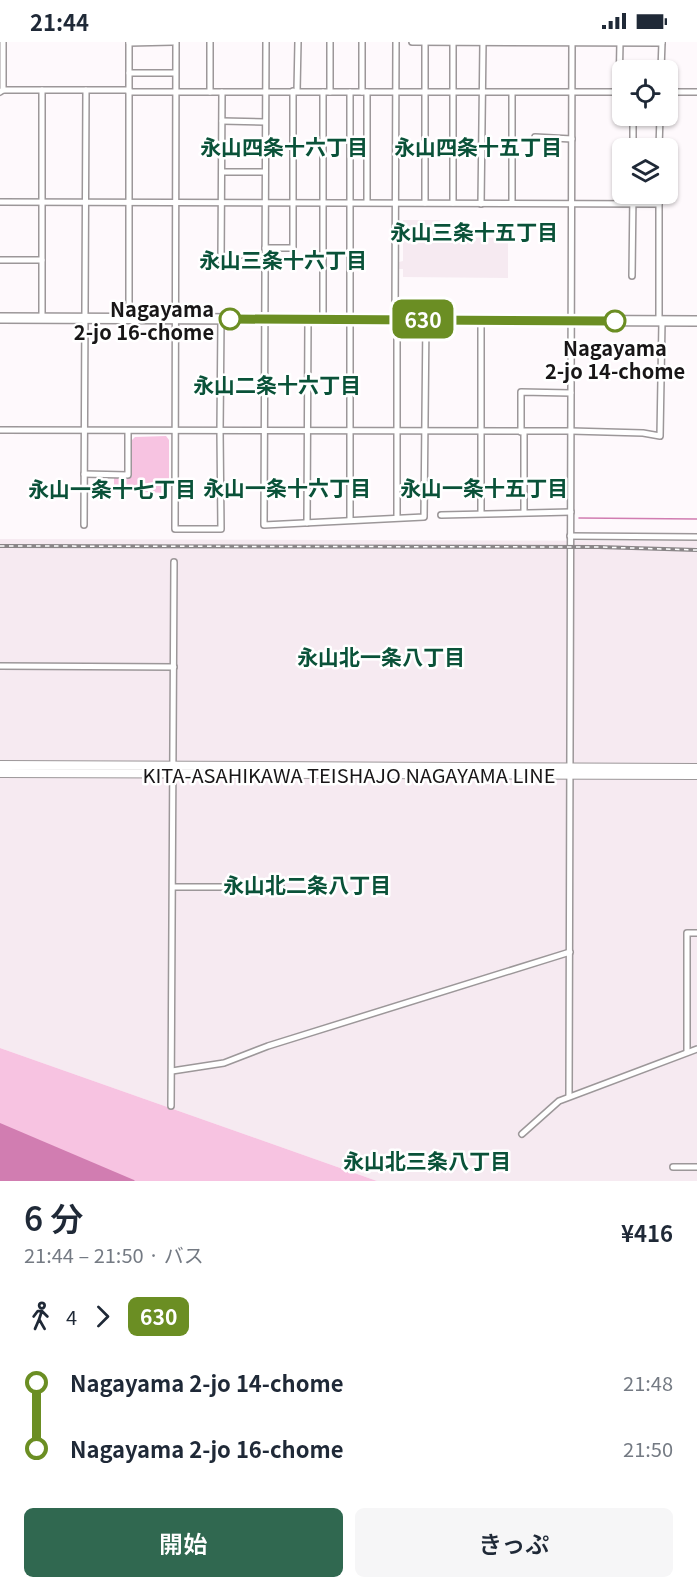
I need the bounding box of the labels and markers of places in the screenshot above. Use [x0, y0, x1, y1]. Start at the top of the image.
place label: Nagayama 2-jo 16-chome [74, 294, 214, 346]
marker: Nagayama 2-jo 16-chome [219, 308, 241, 330]
marker: Nagayama 2-jo 14-chome [604, 310, 626, 332]
place label: Nagayama 2-jo 14-chome [545, 333, 685, 385]

